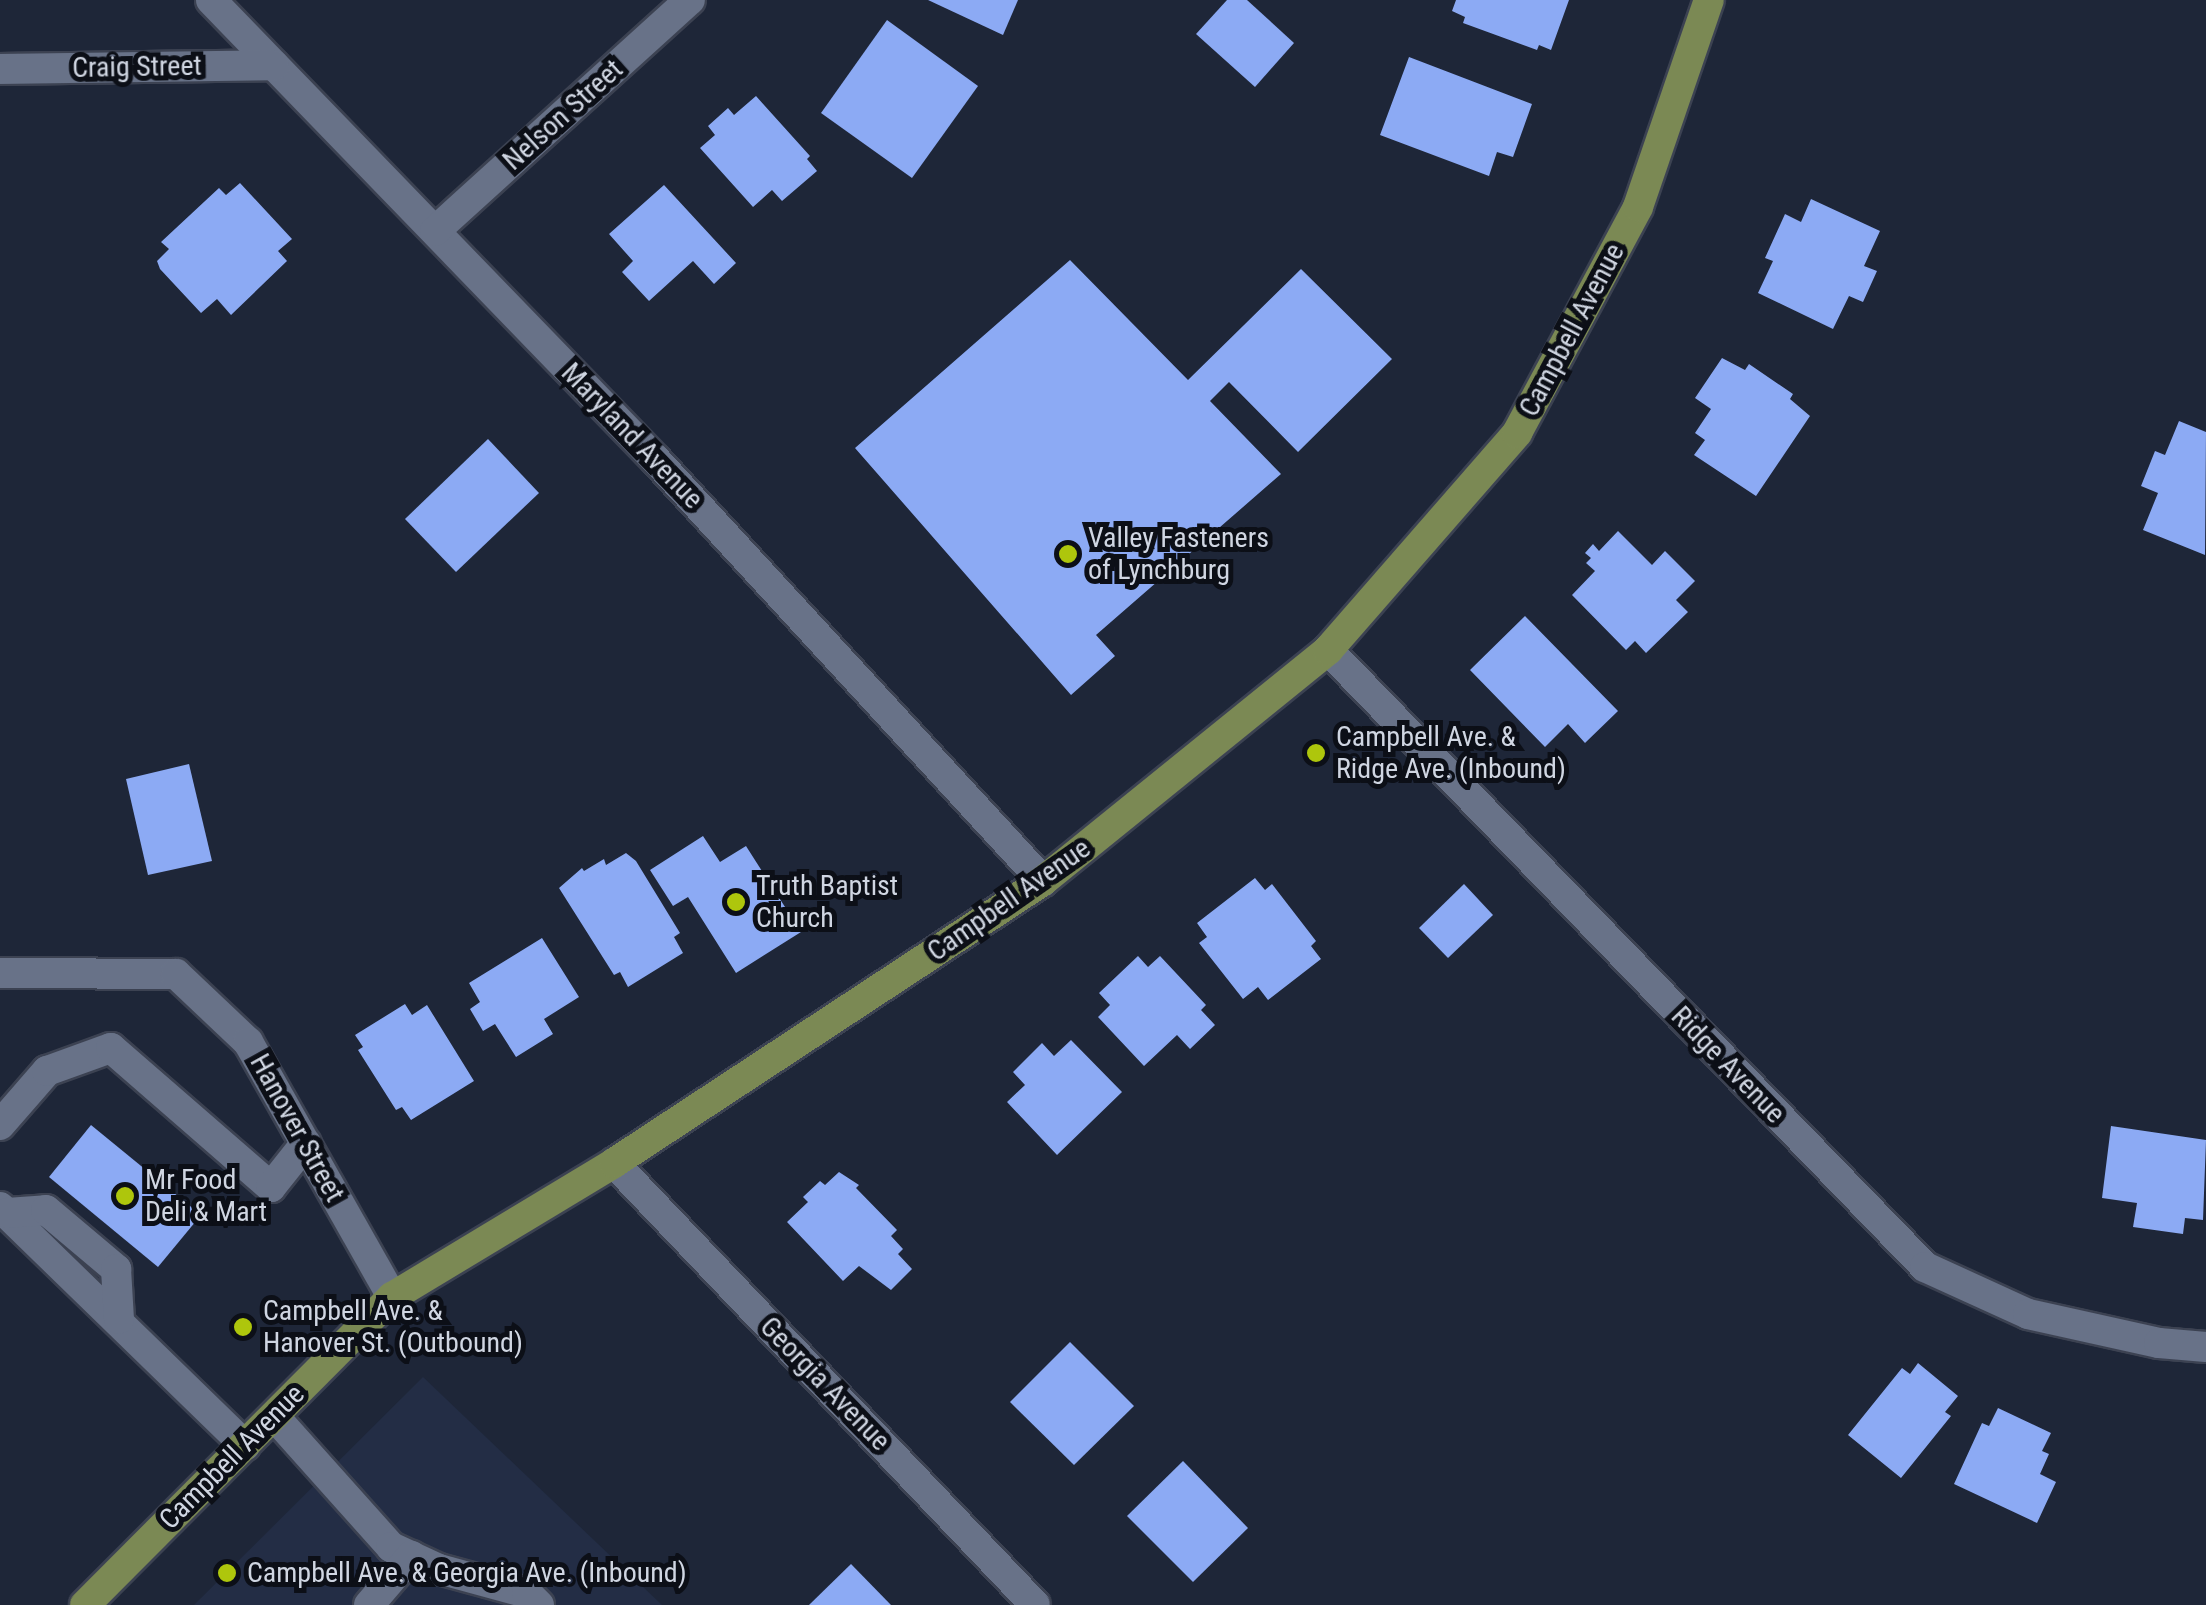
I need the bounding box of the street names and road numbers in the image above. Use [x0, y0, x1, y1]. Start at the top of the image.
street label: Craig Street [72, 49, 202, 85]
street label: Nelson Street [496, 53, 630, 177]
street label: Campbell Avenue [1512, 238, 1632, 422]
street label: Maryland Avenue [554, 356, 710, 516]
street label: Campbell Avenue [921, 831, 1097, 969]
street label: Ridge Avenue [1664, 1000, 1792, 1130]
street label: Hanover Street [243, 1048, 351, 1208]
street label: Georgia Avenue [753, 1310, 897, 1458]
street label: Campbell Avenue [153, 1378, 311, 1536]

